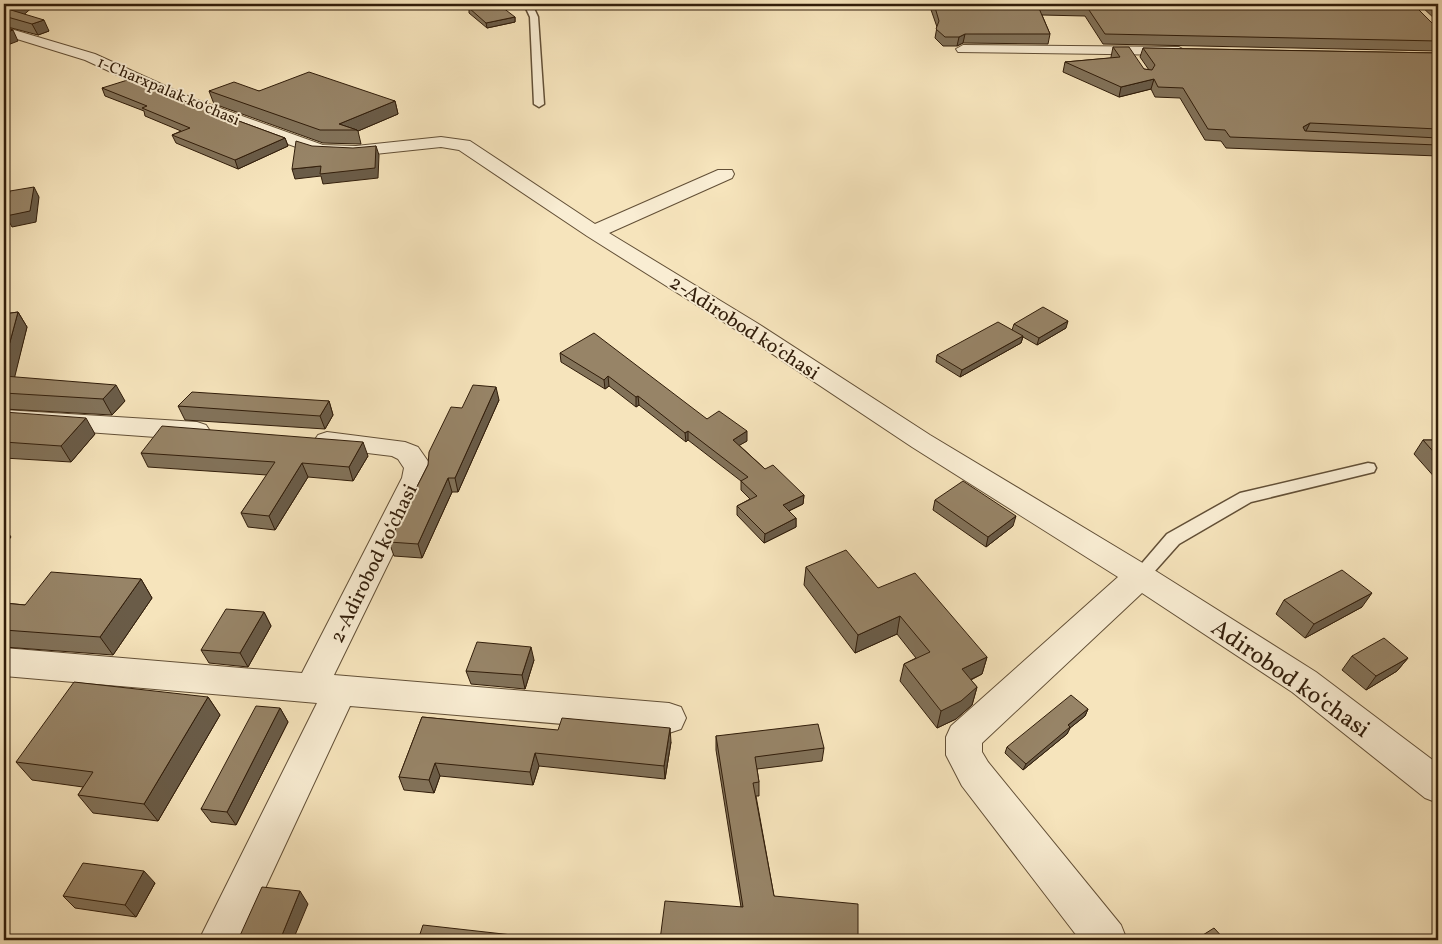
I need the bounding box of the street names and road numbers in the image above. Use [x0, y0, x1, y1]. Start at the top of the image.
street label: 1-Charxpalak koʻchasi [94, 52, 243, 132]
street label: 2-Adirobod koʻchasi [663, 270, 824, 388]
street label: 2-Adirobod koʻchasi [324, 480, 425, 648]
street label: Adirobod koʻchasi [1204, 612, 1376, 747]

